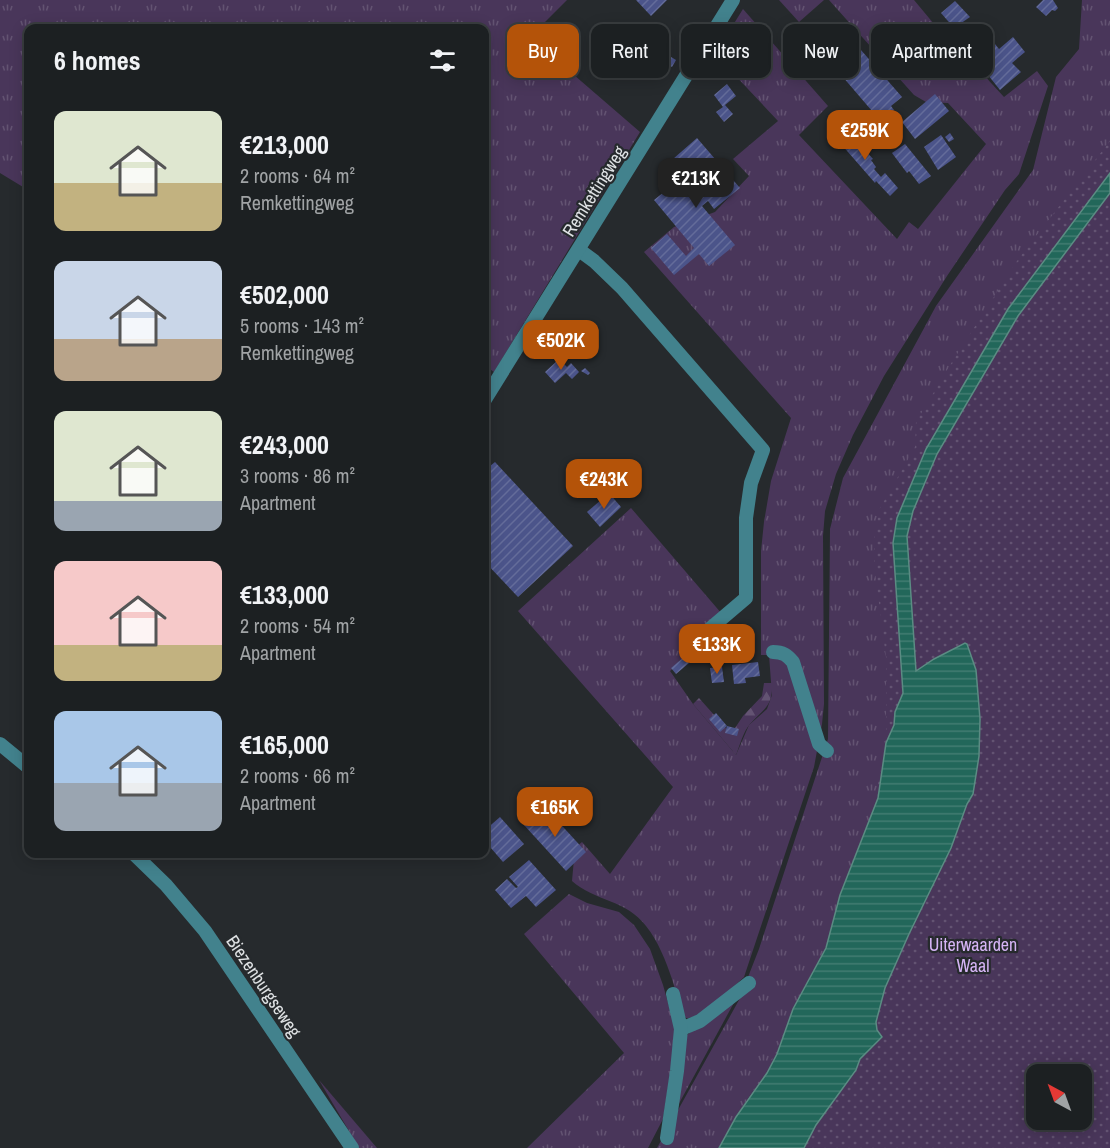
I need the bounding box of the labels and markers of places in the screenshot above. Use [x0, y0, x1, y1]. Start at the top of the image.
pin: €259K [823, 110, 907, 161]
pin: €213K [654, 158, 738, 209]
pin: €502K [519, 320, 603, 371]
pin: €243K [562, 459, 646, 510]
pin: €133K [675, 624, 759, 675]
pin: €165K [513, 787, 597, 838]

